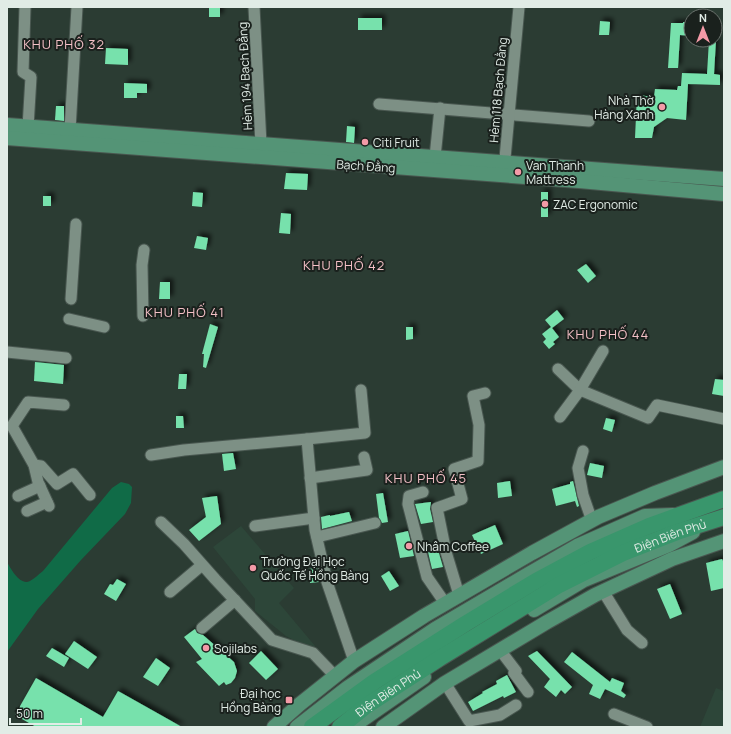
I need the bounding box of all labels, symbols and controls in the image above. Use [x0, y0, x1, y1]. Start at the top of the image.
north arrow [683, 8, 723, 48]
text: N [699, 10, 707, 25]
street label: Hẻm 194 Bạch Đằng [234, 21, 256, 131]
district label: KHU PHỐ 32 [23, 35, 105, 53]
street label: Hẻm 118 Bạch Đằng [485, 37, 511, 143]
place label: Nhà Thờ Hàng Xanh [594, 92, 654, 123]
marker: Nhà Thờ Hàng Xanh [657, 102, 667, 112]
place label: Citi Fruit [373, 134, 420, 151]
marker: Citi Fruit [360, 137, 370, 147]
street label: Bạch Đằng [336, 155, 396, 177]
place label: Van Thanh Mattress [526, 157, 584, 188]
marker: Van Thanh Mattress [513, 167, 523, 177]
place label: ZAC Ergonomic [553, 196, 638, 213]
marker: ZAC Ergonomic [540, 199, 550, 209]
district label: KHU PHỐ 42 [303, 256, 385, 274]
district label: KHU PHỐ 41 [145, 303, 225, 321]
district label: KHU PHỐ 44 [567, 325, 649, 343]
district label: KHU PHỐ 45 [385, 469, 467, 487]
street label: Điện Biên Phủ [632, 515, 708, 556]
place label: Nhâm Coffee [417, 538, 489, 555]
marker: Nhâm Coffee [404, 541, 414, 551]
place label: Trường Đại Học Quốc Tế Hồng Bàng [261, 553, 369, 584]
marker: Trường Đại Học Quốc Tế Hồng Bàng [248, 563, 258, 573]
place label: Sojilabs [214, 640, 257, 657]
marker: Sojilabs [201, 643, 211, 653]
street label: Điện Biên Phủ [351, 664, 424, 720]
place label: Đại học Hồng Bàng [221, 685, 281, 716]
marker: Đại học Hồng Bàng [284, 695, 294, 705]
scale bar [10, 700, 81, 726]
text: 50 m [16, 705, 43, 722]

